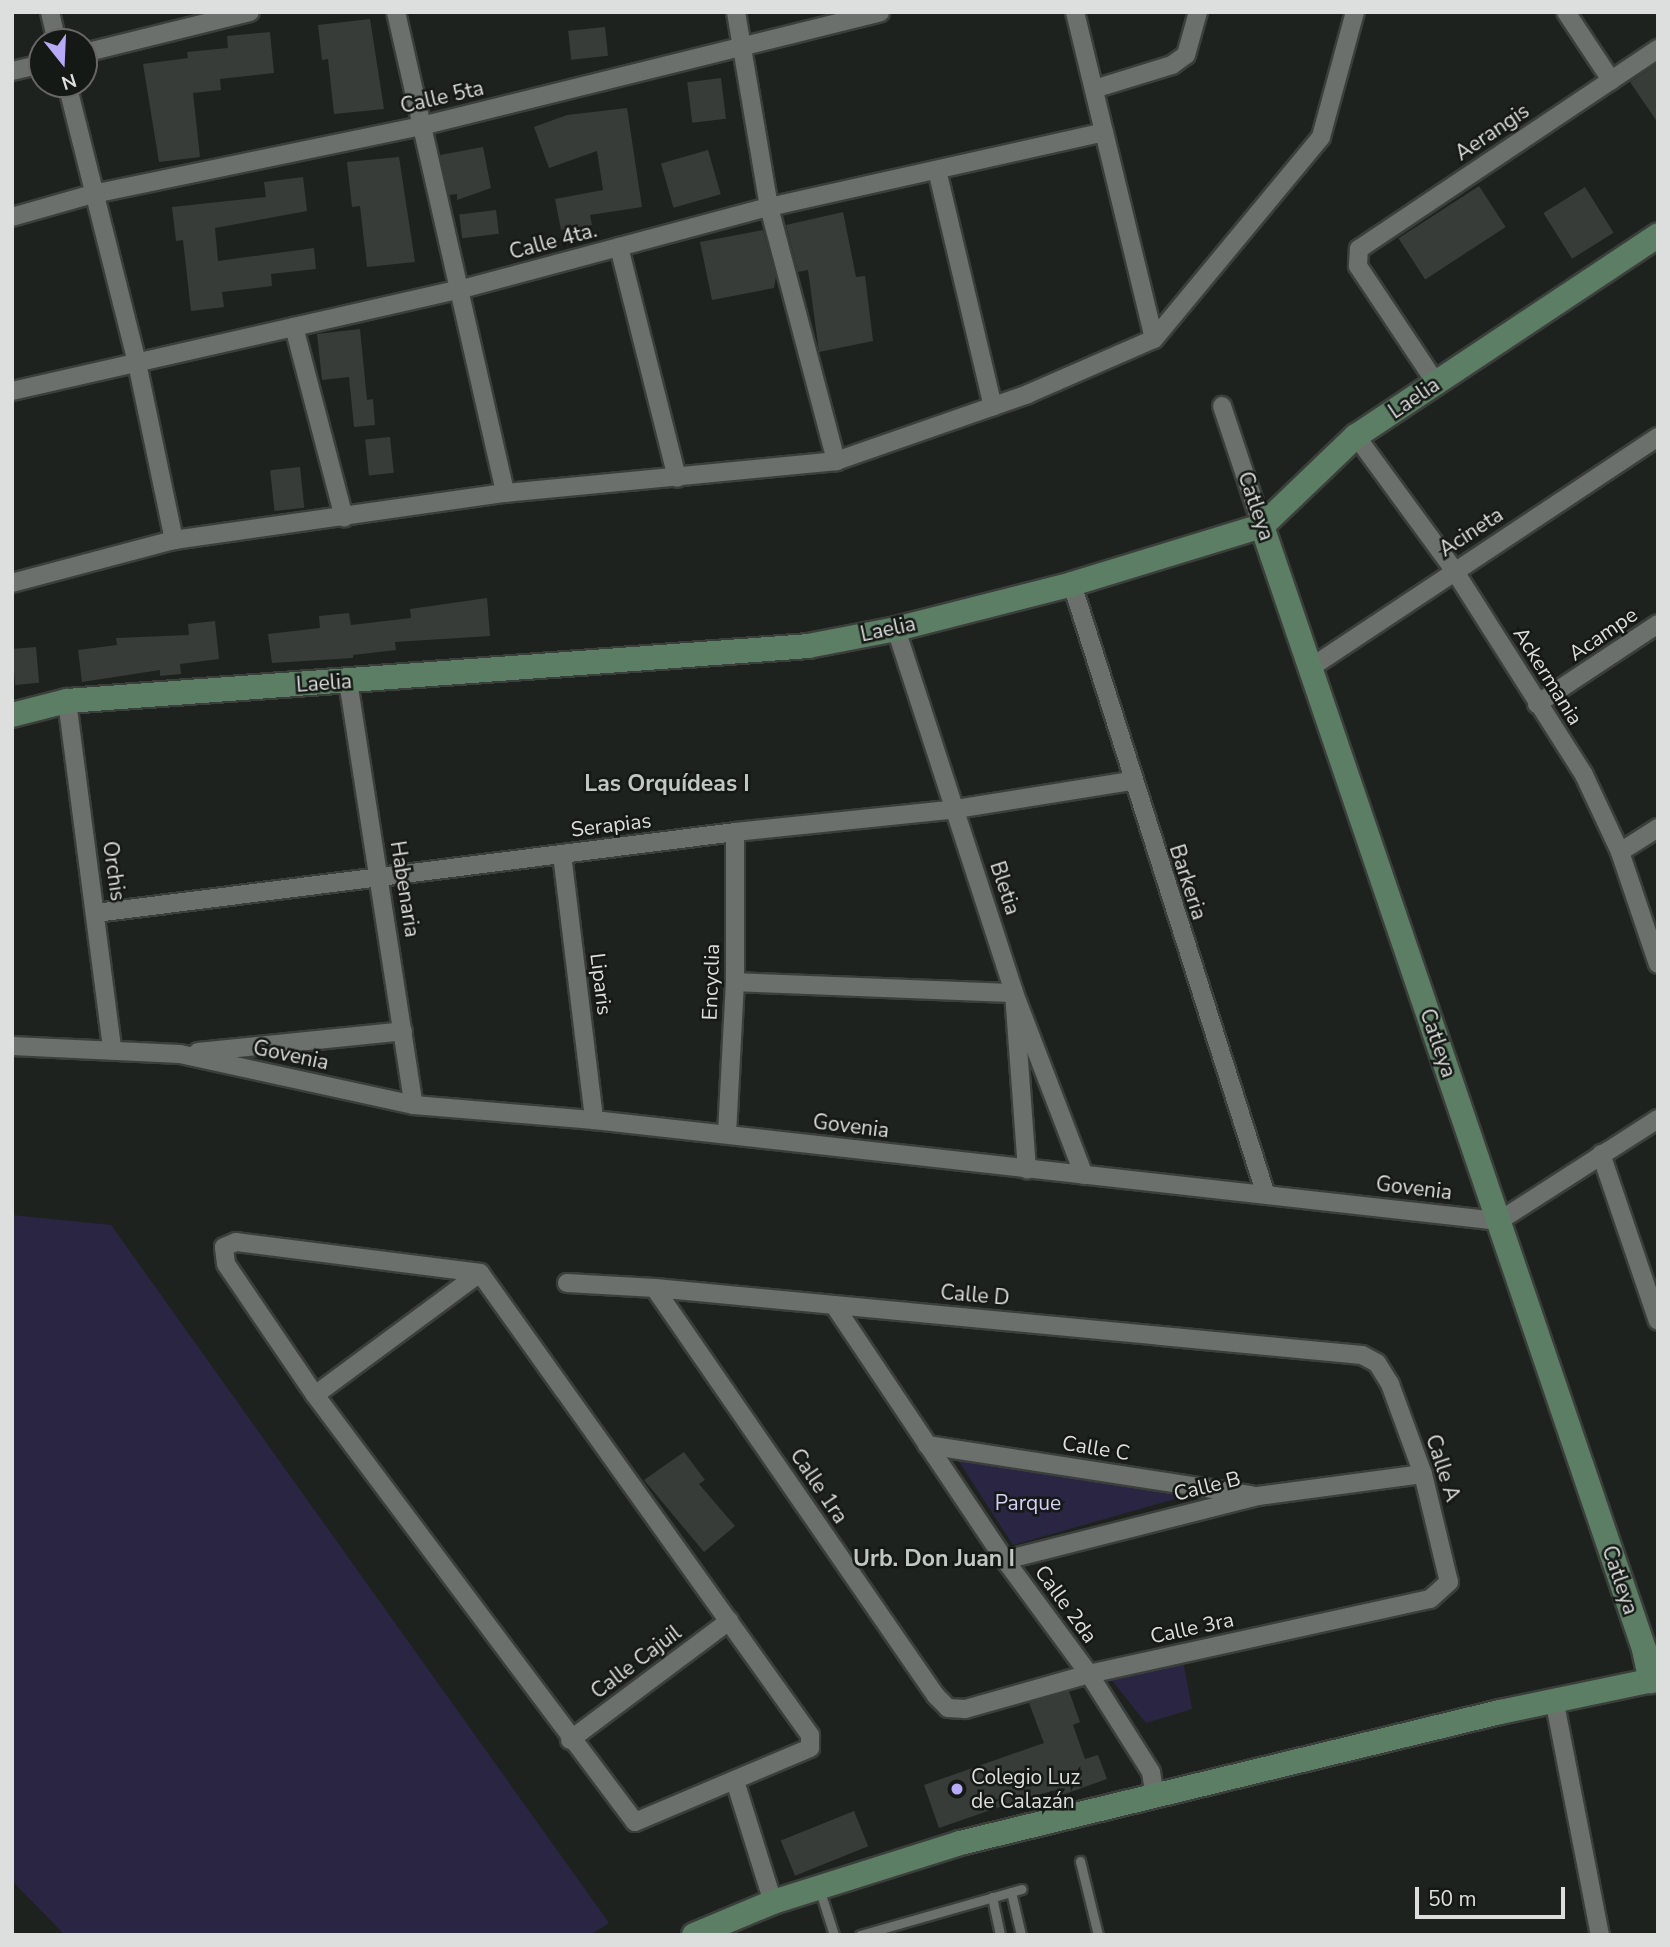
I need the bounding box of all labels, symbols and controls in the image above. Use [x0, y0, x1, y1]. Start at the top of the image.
north arrow [28, 28, 98, 98]
text: N [58, 67, 80, 96]
street label: Calle 5ta [398, 75, 486, 119]
street label: Aerangis [1450, 98, 1534, 166]
street label: Calle 4ta. [506, 217, 600, 265]
street label: Laelia [1384, 372, 1444, 424]
street label: Catleya [1233, 468, 1279, 544]
street label: Acineta [1434, 502, 1508, 562]
street label: Acampe [1564, 602, 1642, 666]
street label: Laelia [858, 611, 918, 647]
street label: Ackermania [1508, 622, 1588, 730]
street label: Laelia [295, 668, 353, 698]
district label: Las Orquídeas I [584, 770, 750, 798]
street label: Serapias [569, 808, 653, 842]
street label: Orchis [97, 839, 131, 903]
street label: Habenaria [385, 839, 425, 939]
street label: Barkeria [1164, 841, 1212, 923]
street label: Bletia [985, 858, 1025, 918]
street label: Encyclia [697, 943, 725, 1021]
street label: Liparis [585, 952, 617, 1016]
street label: Catleya [1415, 1005, 1461, 1081]
street label: Govenia [251, 1035, 331, 1075]
street label: Govenia [811, 1109, 891, 1143]
street label: Govenia [1374, 1171, 1454, 1205]
street label: Calle D [939, 1279, 1011, 1311]
street label: Calle C [1060, 1430, 1132, 1466]
street label: Calle A [1420, 1431, 1466, 1505]
street label: Calle 1ra [785, 1444, 853, 1528]
street label: Calle B [1171, 1466, 1243, 1506]
park label: Parque [995, 1490, 1061, 1516]
street label: Catleya [1597, 1542, 1643, 1618]
district label: Urb. Don Juan I [853, 1545, 1015, 1573]
street label: Calle 2da [1029, 1560, 1103, 1648]
street label: Calle 3ra [1148, 1607, 1236, 1649]
street label: Calle Cajuil [586, 1620, 686, 1704]
place label: Colegio Luz de Calazán [971, 1764, 1080, 1814]
marker: Colegio Luz de Calazán [949, 1781, 965, 1797]
scale bar [1418, 1874, 1568, 1918]
text: 50 m [1428, 1885, 1477, 1913]

